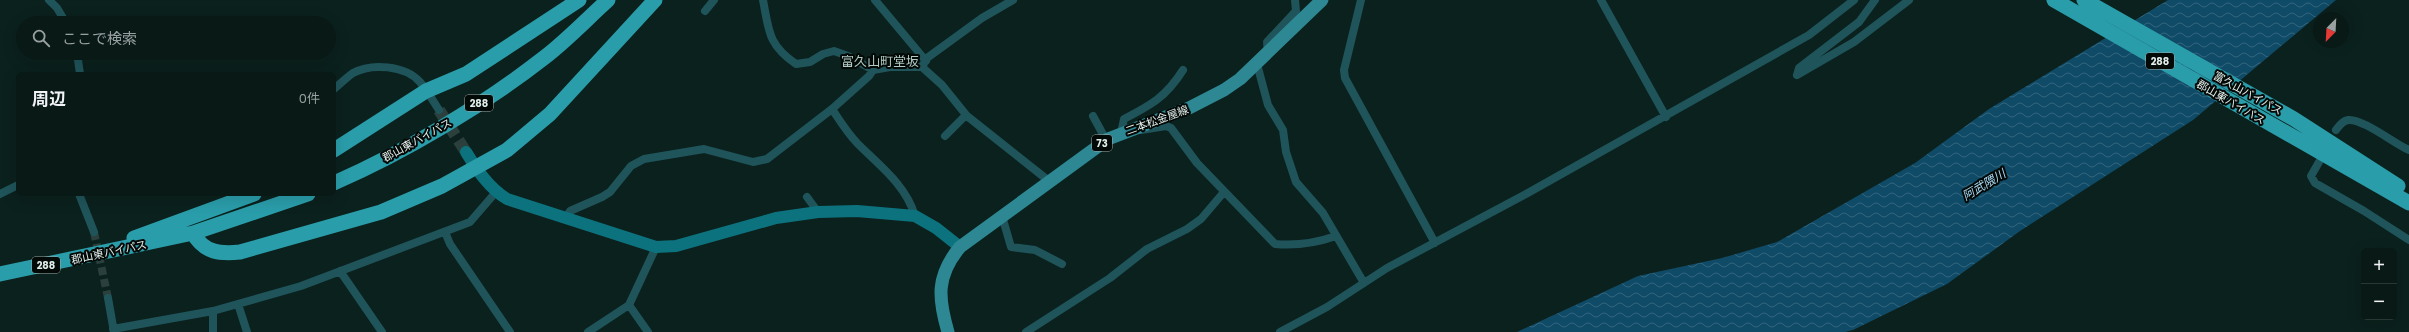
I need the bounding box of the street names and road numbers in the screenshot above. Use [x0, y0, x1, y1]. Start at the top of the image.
road number: 288 [2146, 53, 2174, 69]
street label: 富久山バイパス [2211, 67, 2285, 119]
street label: 郡山東バイパス [2194, 76, 2268, 128]
road number: 288 [465, 95, 493, 111]
street label: 二本松金屋線 [1123, 101, 1191, 139]
street label: 郡山東バイパス [380, 114, 454, 166]
road number: 73 [1092, 135, 1112, 151]
street label: 郡山東バイパス [70, 236, 148, 268]
road number: 288 [32, 257, 60, 273]

